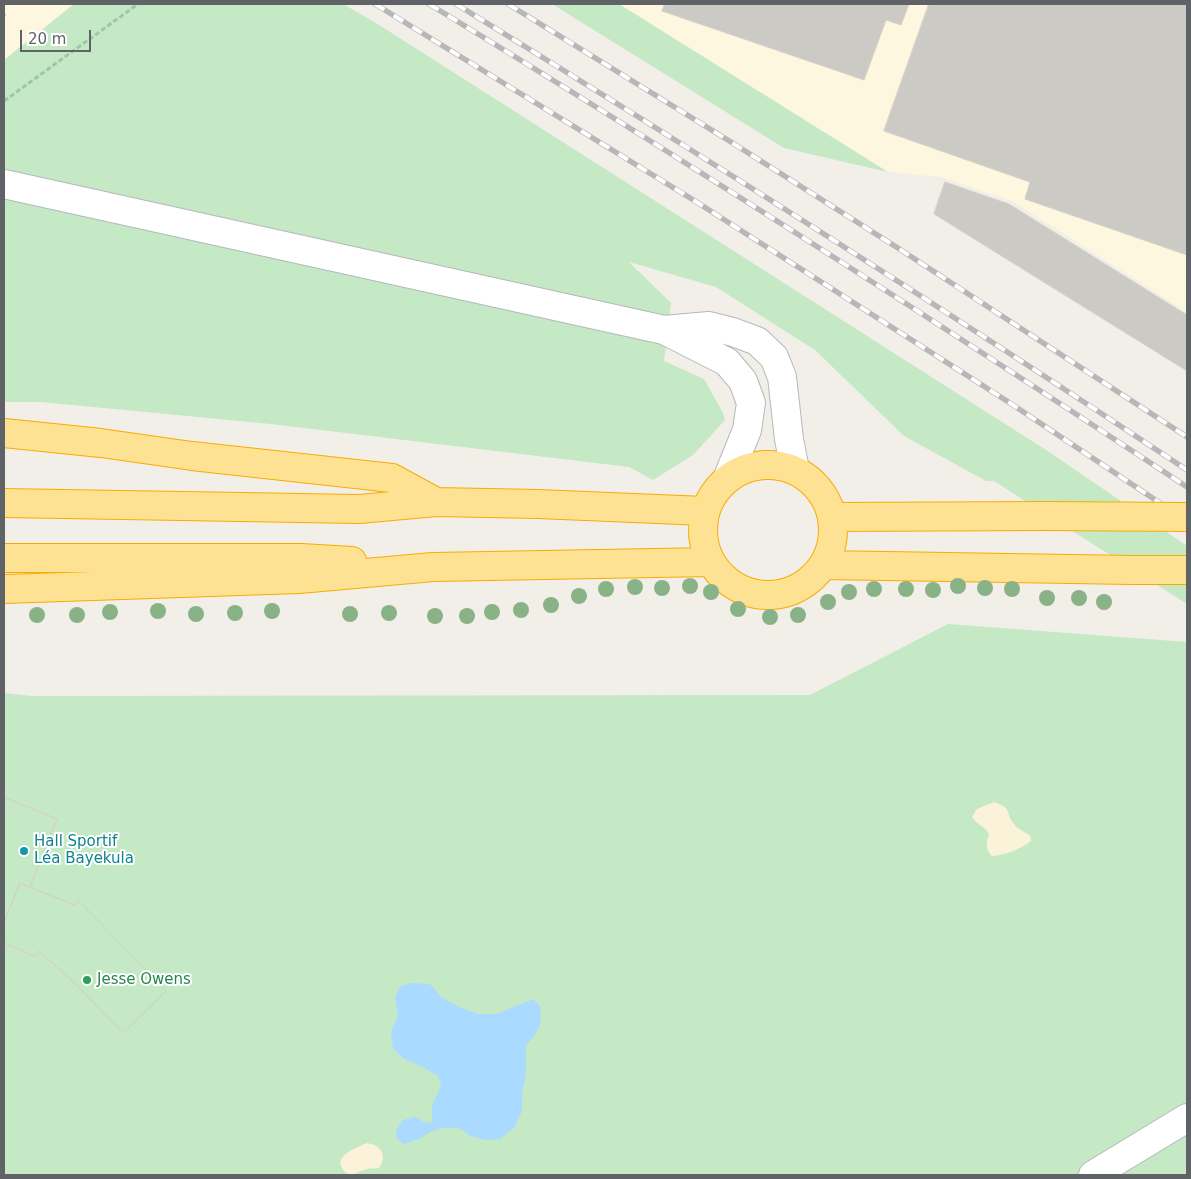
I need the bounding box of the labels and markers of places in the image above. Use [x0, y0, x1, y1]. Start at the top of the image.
place label: Hall Sportif Léa Bayekula [34, 833, 134, 868]
marker: Hall Sportif Léa Bayekula [18, 845, 30, 857]
place label: Jesse Owens [97, 971, 191, 989]
marker: Jesse Owens [81, 974, 93, 986]

